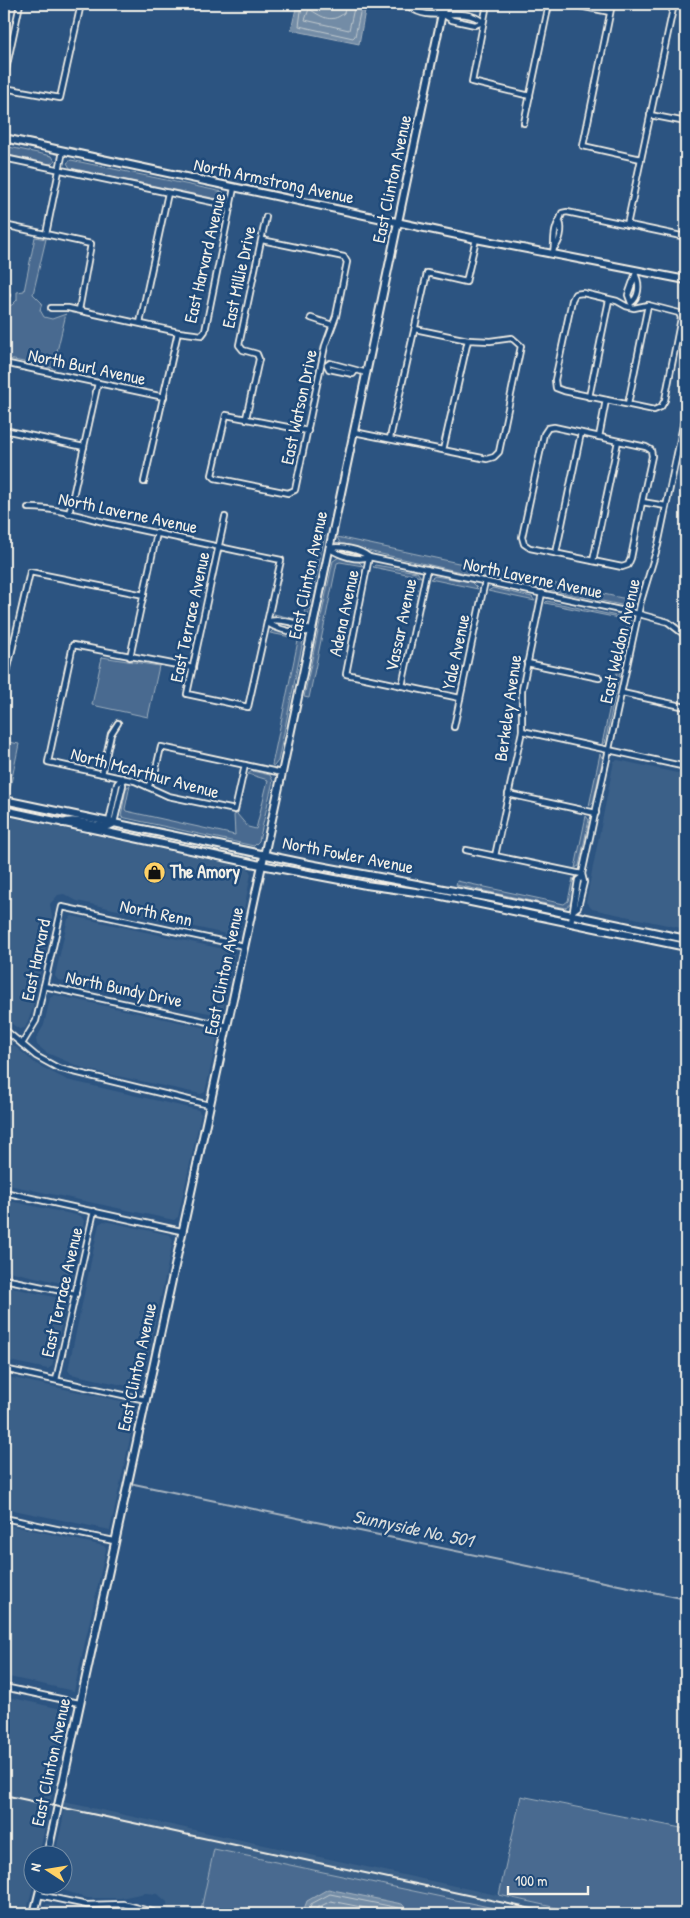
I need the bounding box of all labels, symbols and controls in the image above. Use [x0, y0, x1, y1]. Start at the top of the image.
street label: East Clinton Avenue [366, 112, 417, 245]
street label: North Armstrong Avenue [192, 151, 356, 210]
street label: East Harvard Avenue [177, 190, 232, 325]
street label: East Millie Drive [215, 223, 262, 330]
street label: North Burl Avenue [26, 342, 148, 391]
street label: East Watson Drive [274, 347, 323, 467]
street label: North Laverne Avenue [56, 486, 200, 539]
street label: East Clinton Avenue [282, 508, 333, 641]
street label: East Terrace Avenue [163, 549, 216, 684]
street label: North Laverne Avenue [461, 551, 605, 604]
street label: Adena Avenue [322, 567, 365, 659]
street label: Vassar Avenue [378, 576, 423, 674]
street label: East Weldon Avenue [593, 576, 646, 706]
street label: Yale Avenue [435, 612, 476, 692]
street label: Berkeley Avenue [488, 653, 527, 763]
street label: North McArthur Avenue [68, 741, 222, 804]
street label: North Fowler Avenue [281, 830, 416, 879]
place label: The Amory [169, 859, 240, 885]
shop icon: The Amory [142, 860, 166, 884]
street label: North Renn [118, 893, 195, 932]
street label: East Clinton Avenue [198, 904, 249, 1037]
street label: East Harvard [15, 917, 56, 1003]
street label: North Bundy Drive [63, 964, 185, 1013]
street label: East Terrace Avenue [34, 1224, 89, 1359]
street label: East Clinton Avenue [111, 1300, 162, 1433]
water label: Sunnyside No. 501 [351, 1503, 478, 1554]
street label: East Clinton Avenue [25, 1695, 76, 1828]
north arrow [22, 1846, 72, 1896]
text: N [25, 1861, 45, 1873]
scale bar [508, 1863, 588, 1895]
text: 100 m [515, 1870, 548, 1891]

